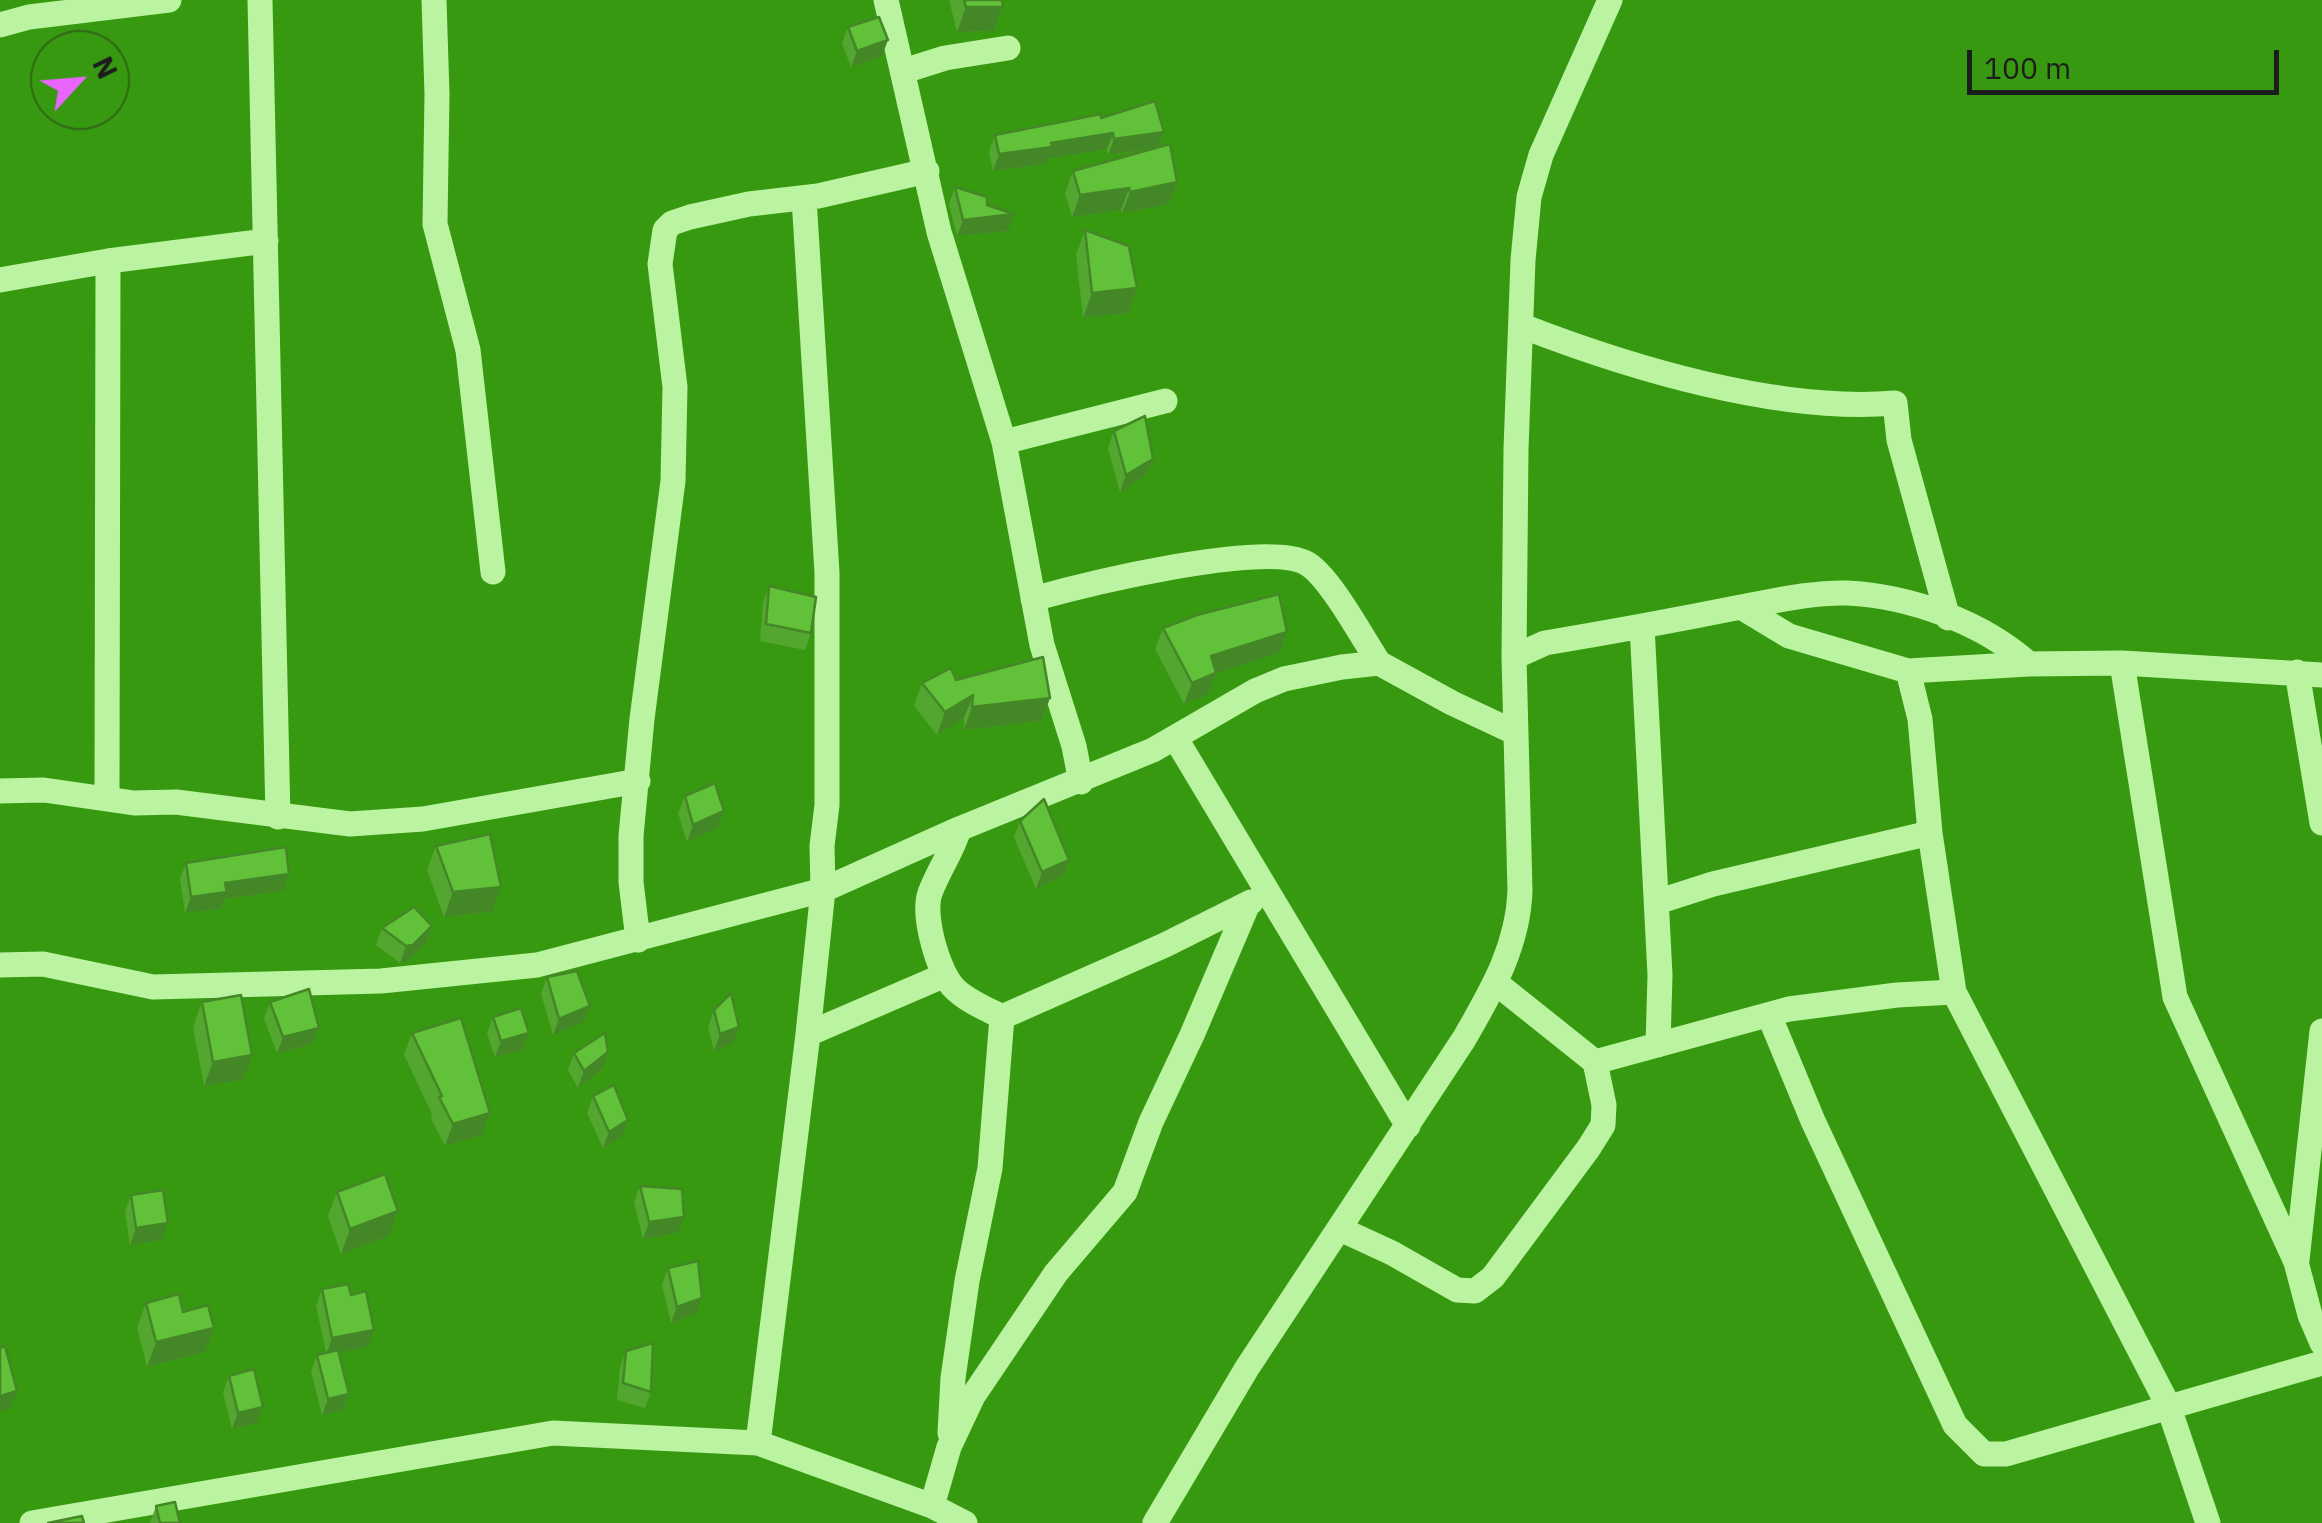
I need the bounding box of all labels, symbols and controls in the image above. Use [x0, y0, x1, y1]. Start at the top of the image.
north arrow [30, 30, 130, 130]
scale bar [1972, 30, 2284, 92]
text: 100 m [1984, 48, 2071, 87]
text: N [85, 50, 127, 85]

